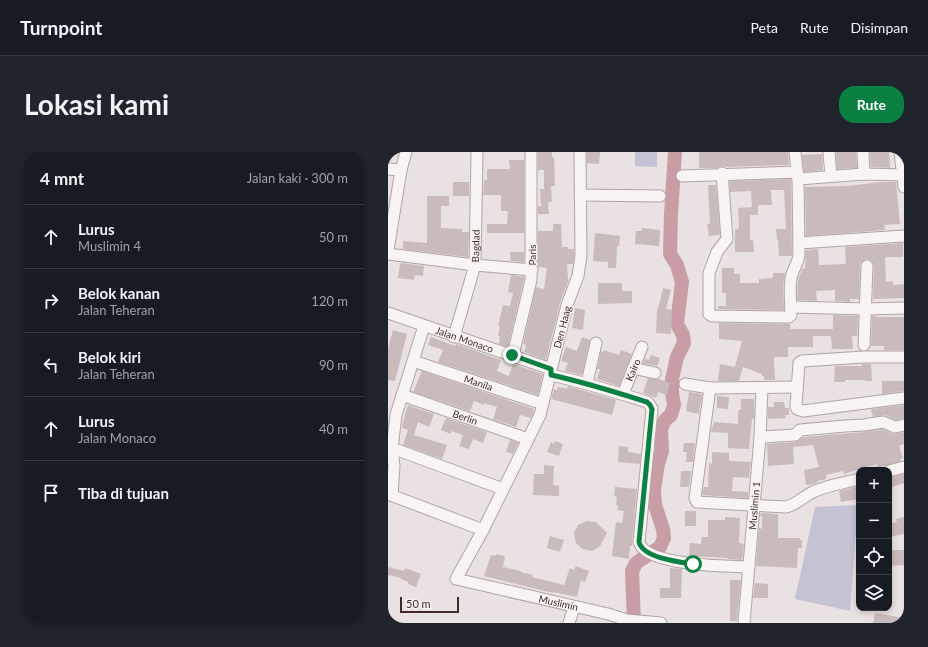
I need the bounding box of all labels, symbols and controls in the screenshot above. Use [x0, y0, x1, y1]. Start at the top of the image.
text: Turnpoint [20, 16, 102, 39]
text: Peta [751, 19, 778, 36]
text: Rute [800, 19, 829, 36]
text: Disimpan [851, 19, 908, 36]
button: Rute [839, 86, 904, 123]
text: Lokasi kami [24, 87, 169, 121]
text: 4 mnt [40, 168, 84, 189]
text: Jalan kaki · 300 m [247, 170, 348, 186]
text: Lurus [78, 220, 115, 238]
icon: ahead [40, 226, 62, 248]
text: 50 m [319, 229, 348, 245]
street label: Bagdad [469, 230, 482, 262]
text: Muslimin 4 [78, 238, 141, 254]
street label: Paris [526, 244, 538, 266]
text: Belok kanan [78, 284, 160, 302]
icon: right [40, 290, 62, 312]
text: 120 m [311, 293, 348, 309]
text: Jalan Teheran [78, 302, 155, 318]
street label: Den Haag [551, 304, 573, 350]
street label: Jalan Monaco [434, 324, 495, 355]
route end [503, 346, 521, 364]
text: Belok kiri [78, 348, 141, 366]
icon: left [40, 354, 62, 376]
text: 90 m [319, 357, 348, 373]
street label: Kairo [623, 357, 643, 383]
text: Jalan Teheran [78, 366, 155, 382]
street label: Manila [463, 372, 494, 393]
street label: Berlin [451, 407, 479, 427]
text: Lurus [78, 412, 115, 430]
icon: ahead [40, 418, 62, 440]
text: 40 m [319, 421, 348, 437]
text: Jalan Monaco [78, 430, 156, 446]
map controls [856, 467, 892, 611]
button: + [856, 467, 892, 503]
street label: Muslimin 1 [746, 481, 762, 530]
icon: arrive [40, 482, 62, 504]
text: Tiba di tujuan [78, 484, 169, 502]
button: − [856, 503, 892, 539]
button: locate [856, 539, 892, 575]
route start [684, 555, 702, 573]
button: layers [856, 575, 892, 611]
street label: Muslimin [538, 592, 579, 613]
scale bar [400, 595, 459, 614]
text: 50 m [406, 597, 431, 610]

